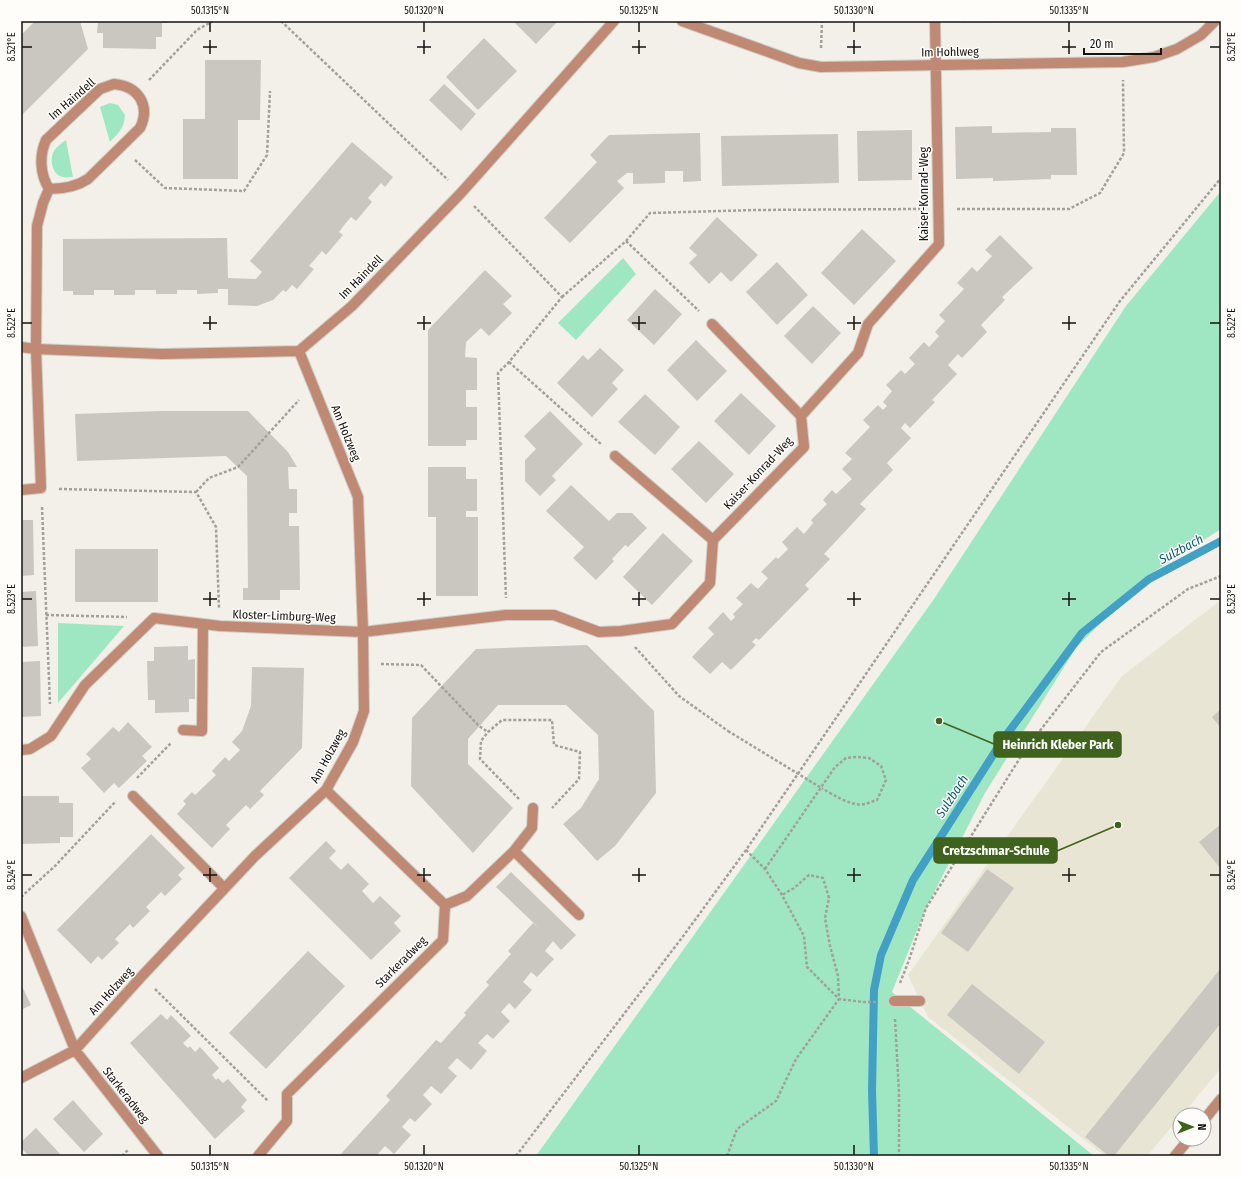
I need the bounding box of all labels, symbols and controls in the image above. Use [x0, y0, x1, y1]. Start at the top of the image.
text: 50.1315°N [191, 5, 229, 17]
text: 50.1320°N [404, 5, 444, 17]
text: 50.1325°N [620, 5, 658, 17]
text: 50.1330°N [834, 5, 874, 17]
text: 50.1335°N [1049, 5, 1089, 17]
scale bar [1084, 30, 1161, 56]
text: 8.521°E [6, 32, 18, 62]
text: 8.521°E [1226, 32, 1238, 62]
text: 20 m [1090, 37, 1114, 51]
street label: Im Hohlweg [921, 44, 979, 60]
street label: Im Haindell [46, 75, 98, 123]
street label: Kaiser-Konrad-Weg [917, 147, 931, 241]
street label: Im Haindell [336, 252, 386, 302]
text: 8.522°E [6, 308, 18, 338]
text: 8.522°E [1226, 308, 1238, 338]
street label: Am Holzweg [328, 403, 364, 463]
street label: Kaiser-Konrad-Weg [721, 433, 796, 512]
water label: Sulzbach [1156, 531, 1206, 567]
text: 8.523°E [6, 584, 18, 614]
text: 8.523°E [1226, 584, 1238, 614]
street label: Kloster-Limburg-Weg [232, 607, 336, 625]
street label: Am Holzweg [307, 726, 349, 785]
callout: Heinrich Kleber Park [994, 732, 1121, 757]
text: Heinrich Kleber Park [1003, 737, 1114, 752]
water label: Sulzbach [932, 772, 971, 821]
callout: Cretzschmar-Schule [934, 838, 1057, 863]
text: Cretzschmar-Schule [943, 843, 1050, 858]
text: 8.524°E [6, 860, 18, 890]
text: 8.524°E [1226, 860, 1238, 890]
street label: Starkeradweg [372, 933, 430, 991]
street label: Am Holzweg [86, 964, 136, 1018]
street label: Starkeradweg [100, 1064, 152, 1126]
north arrow [1172, 1107, 1212, 1147]
text: N [1195, 1124, 1208, 1130]
text: 50.1315°N [191, 1161, 229, 1173]
text: 50.1320°N [404, 1161, 444, 1173]
text: 50.1325°N [620, 1161, 658, 1173]
text: 50.1330°N [834, 1161, 874, 1173]
text: 50.1335°N [1049, 1161, 1089, 1173]

